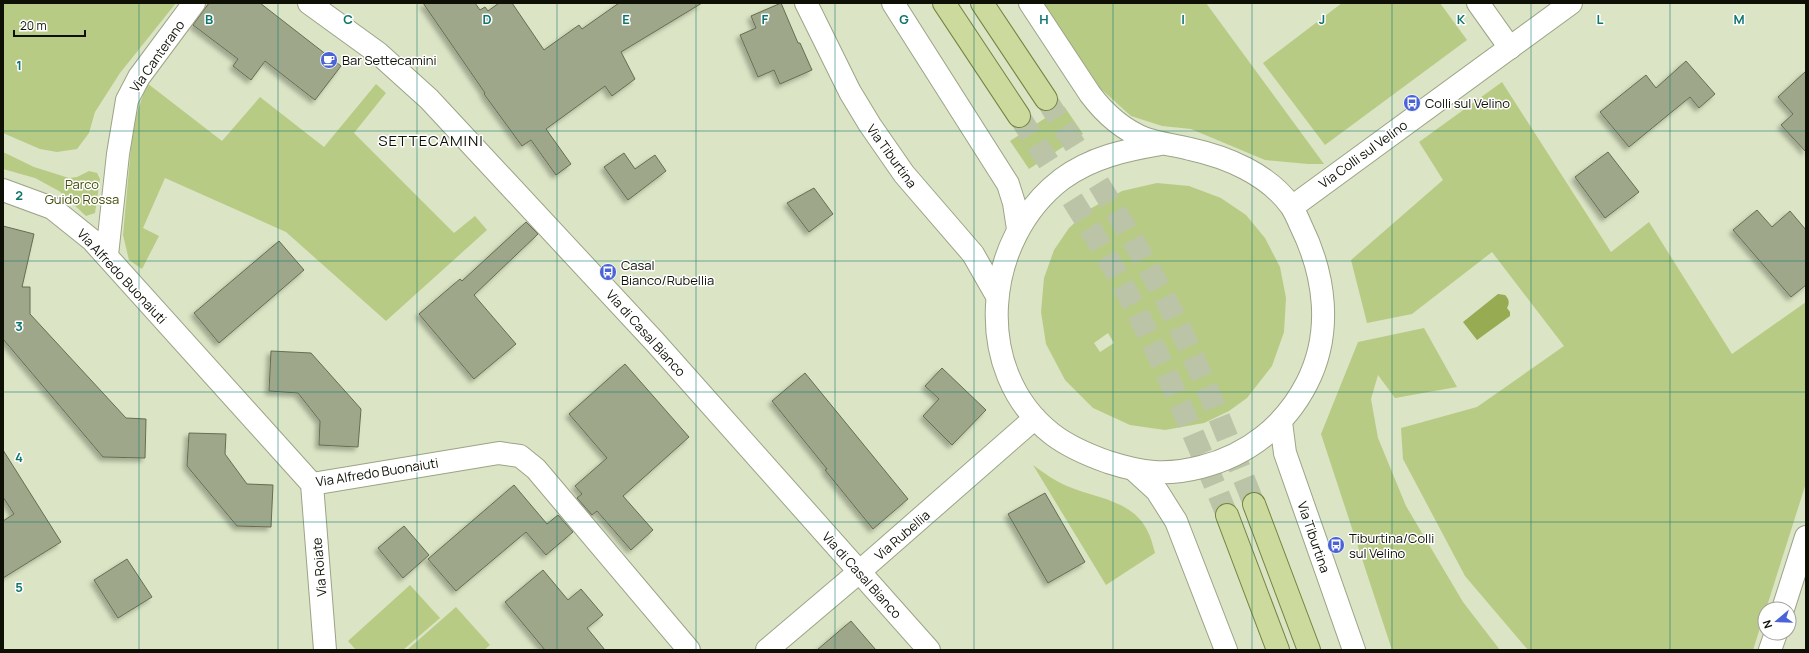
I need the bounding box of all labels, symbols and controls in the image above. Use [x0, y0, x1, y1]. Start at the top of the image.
text: B [205, 10, 213, 28]
text: C [343, 10, 353, 28]
text: D [482, 10, 492, 28]
text: E [622, 10, 630, 28]
text: F [762, 10, 769, 28]
text: G [899, 10, 909, 28]
text: H [1039, 10, 1049, 28]
text: I [1181, 10, 1185, 28]
text: J [1319, 10, 1325, 28]
text: K [1457, 10, 1466, 28]
text: L [1597, 10, 1604, 28]
text: M [1733, 10, 1745, 28]
scale bar [14, 12, 85, 38]
street label: Via Canterano [125, 16, 189, 96]
text: 20 m [20, 17, 47, 34]
cafe icon: Bar Settecamini [319, 50, 339, 70]
place label: Bar Settecamini [342, 51, 437, 69]
text: 1 [16, 56, 22, 74]
bus stop icon: Colli sul Velino [1402, 93, 1422, 113]
place label: Colli sul Velino [1425, 94, 1510, 112]
street label: Via Colli sul Velino [1315, 116, 1411, 192]
street label: Via Tiburtina [863, 121, 921, 191]
district label: SETTECAMINI [378, 130, 484, 151]
park label: Parco Guido Rossa [45, 175, 119, 208]
text: 2 [15, 186, 23, 204]
street label: Via Alfredo Buonaiuti [73, 225, 171, 327]
place label: Casal Bianco/Rubellia [621, 256, 714, 289]
bus stop icon: Casal Bianco/Rubellia [598, 262, 618, 282]
street label: Via di Casal Bianco [602, 286, 690, 380]
text: 3 [15, 317, 23, 335]
text: 4 [15, 448, 23, 466]
street label: Via Alfredo Buonaiuti [314, 453, 440, 491]
street label: Via Tiburtina [1293, 499, 1335, 575]
street label: Via Rubellia [870, 506, 934, 564]
street label: Via di Casal Bianco [818, 528, 906, 622]
place label: Tiburtina/Colli sul Velino [1349, 529, 1434, 562]
bus stop icon: Tiburtina/Colli sul Velino [1326, 535, 1346, 555]
street label: Via Roiate [307, 536, 331, 597]
text: 5 [15, 578, 23, 596]
north arrow [1757, 601, 1797, 641]
text: N [1759, 618, 1775, 631]

